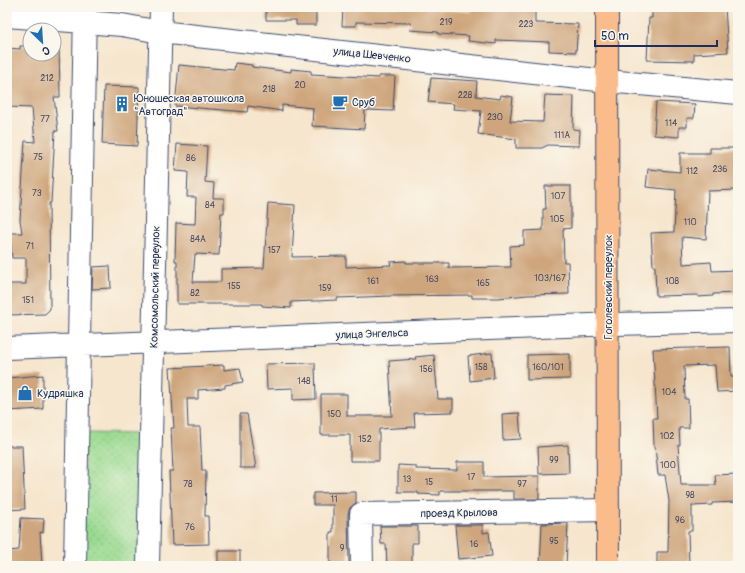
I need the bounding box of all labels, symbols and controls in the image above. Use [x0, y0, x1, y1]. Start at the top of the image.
house number: 219 [439, 17, 453, 28]
house number: 223 [519, 19, 533, 30]
north arrow [22, 22, 62, 62]
scale bar [595, 22, 717, 48]
text: 50 m [601, 29, 629, 44]
text: С [40, 43, 52, 58]
street label: улица Шевченко [332, 44, 411, 66]
house number: 212 [40, 73, 54, 84]
house number: 20 [294, 80, 306, 91]
house number: 218 [262, 84, 276, 95]
house number: 228 [458, 90, 473, 101]
place label: Юношеская автошкола "Автоград" [134, 92, 244, 118]
cafe icon: Сруб [331, 93, 349, 111]
building icon: Юношеская автошкола "Автоград" [113, 95, 131, 113]
place label: Сруб [352, 96, 376, 109]
house number: 230 [487, 112, 503, 123]
house number: 77 [40, 114, 50, 125]
house number: 114 [665, 118, 678, 129]
house number: 111А [554, 130, 570, 141]
house number: 75 [33, 152, 43, 163]
house number: 86 [186, 153, 196, 164]
house number: 236 [712, 164, 728, 175]
house number: 112 [686, 166, 698, 177]
house number: 73 [32, 188, 42, 199]
house number: 107 [551, 191, 565, 202]
house number: 84 [205, 200, 216, 211]
house number: 105 [550, 214, 564, 225]
house number: 110 [683, 217, 697, 228]
street label: Комсомольский переулок [147, 225, 163, 348]
house number: 84А [190, 234, 206, 245]
street label: Гоголевский переулок [602, 234, 615, 339]
house number: 71 [26, 241, 34, 252]
house number: 157 [267, 245, 281, 256]
house number: 103/167 [534, 273, 566, 284]
house number: 163 [425, 274, 439, 285]
house number: 161 [367, 276, 379, 287]
house number: 108 [665, 276, 680, 287]
house number: 165 [476, 278, 490, 289]
house number: 155 [227, 281, 241, 292]
house number: 159 [318, 283, 332, 294]
house number: 82 [190, 288, 200, 299]
house number: 151 [22, 295, 34, 306]
street label: улица Энгельса [334, 326, 409, 342]
house number: 158 [475, 362, 488, 373]
house number: 160/101 [532, 362, 564, 373]
house number: 156 [419, 364, 433, 375]
house number: 148 [297, 376, 311, 387]
shop icon: Кудряшка [16, 384, 34, 402]
place label: Кудряшка [37, 387, 84, 400]
house number: 104 [662, 387, 677, 398]
house number: 150 [327, 409, 341, 420]
house number: 102 [660, 431, 674, 442]
house number: 152 [358, 434, 372, 445]
house number: 99 [549, 455, 559, 466]
house number: 100 [660, 460, 676, 471]
house number: 17 [467, 472, 475, 483]
house number: 13 [403, 474, 411, 485]
house number: 15 [425, 477, 433, 488]
house number: 78 [183, 479, 193, 490]
house number: 97 [517, 479, 527, 490]
house number: 98 [685, 490, 695, 501]
house number: 11 [330, 494, 338, 505]
street label: проезд Крылова [420, 506, 498, 520]
house number: 96 [675, 515, 685, 526]
house number: 76 [185, 522, 195, 533]
house number: 95 [549, 536, 559, 547]
house number: 16 [470, 539, 478, 550]
house number: 9 [340, 543, 345, 554]

